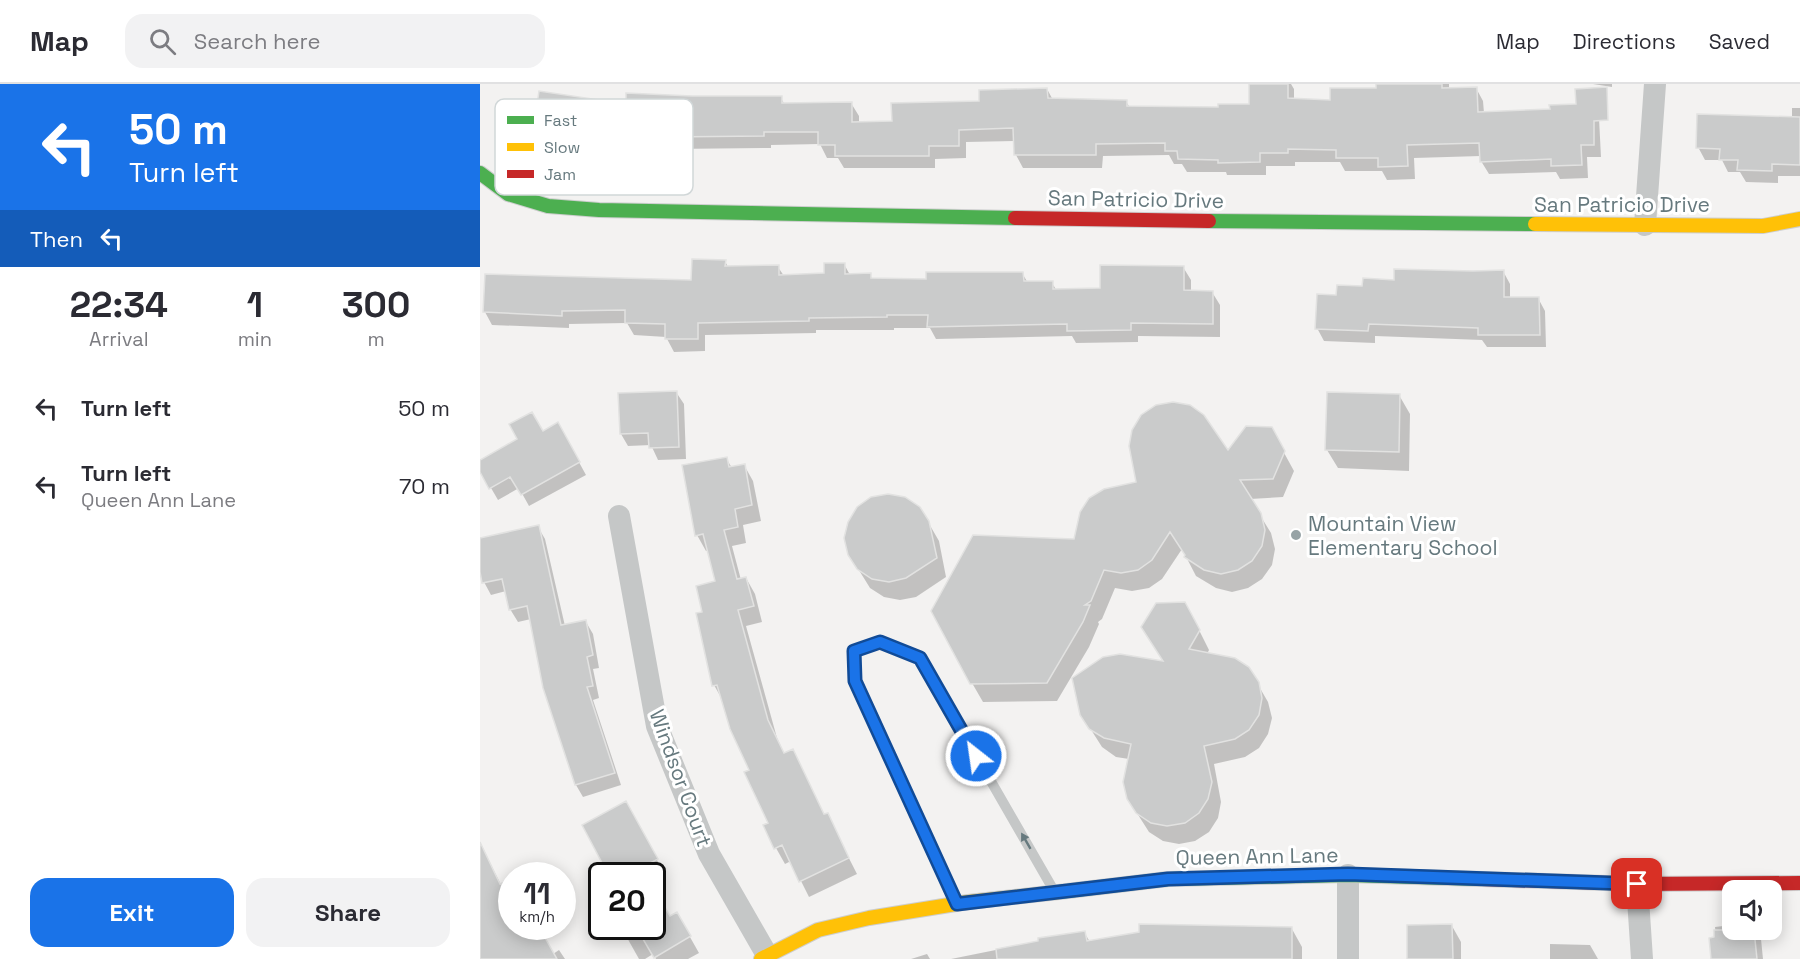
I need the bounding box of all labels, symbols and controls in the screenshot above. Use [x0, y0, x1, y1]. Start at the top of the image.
search box [125, 14, 545, 68]
text: Map [30, 23, 89, 59]
icon: search [146, 25, 179, 58]
text: Search here [194, 27, 321, 55]
text: Map [1496, 28, 1540, 55]
text: Directions [1573, 28, 1676, 55]
text: Saved [1709, 28, 1770, 55]
legend [495, 99, 693, 195]
text: 50 m [129, 103, 228, 156]
icon: left [30, 108, 108, 186]
text: Fast [544, 110, 577, 131]
text: Slow [544, 137, 580, 158]
text: Turn left [129, 155, 239, 190]
text: Jam [544, 164, 576, 185]
street label: San Patricio Drive [1048, 184, 1224, 214]
street label: San Patricio Drive [1534, 191, 1710, 218]
icon: left [95, 222, 128, 255]
text: Then [30, 225, 83, 253]
text: 22:34 [70, 282, 168, 328]
text: 1 [247, 282, 263, 328]
text: 300 [342, 282, 410, 328]
text: Arrival [89, 326, 149, 352]
text: min [238, 326, 272, 352]
text: m [367, 326, 385, 352]
icon: left [30, 392, 63, 425]
text: Turn left [81, 394, 171, 422]
text: 50 m [398, 394, 450, 422]
text: Turn left [81, 459, 171, 487]
icon: left [30, 470, 63, 503]
text: 70 m [399, 472, 450, 500]
text: Queen Ann Lane [81, 487, 236, 513]
place label: Mountain View Elementary School [1308, 510, 1498, 561]
marker: Mountain View Elementary School [1289, 528, 1303, 542]
street label: Windsor Court [644, 706, 718, 850]
position arrow [944, 724, 1008, 788]
one-way arrow [1020, 833, 1031, 849]
street label: Queen Ann Lane [1175, 841, 1339, 871]
pin [1611, 858, 1662, 909]
speed limit sign: 20 [588, 862, 666, 940]
icon: arrive [1620, 867, 1653, 900]
text: 11 [523, 874, 551, 913]
button: Exit [30, 878, 234, 947]
button: Share [246, 878, 450, 947]
map controls [1722, 880, 1782, 940]
button: sound [1722, 880, 1782, 940]
text: km/h [519, 907, 555, 926]

